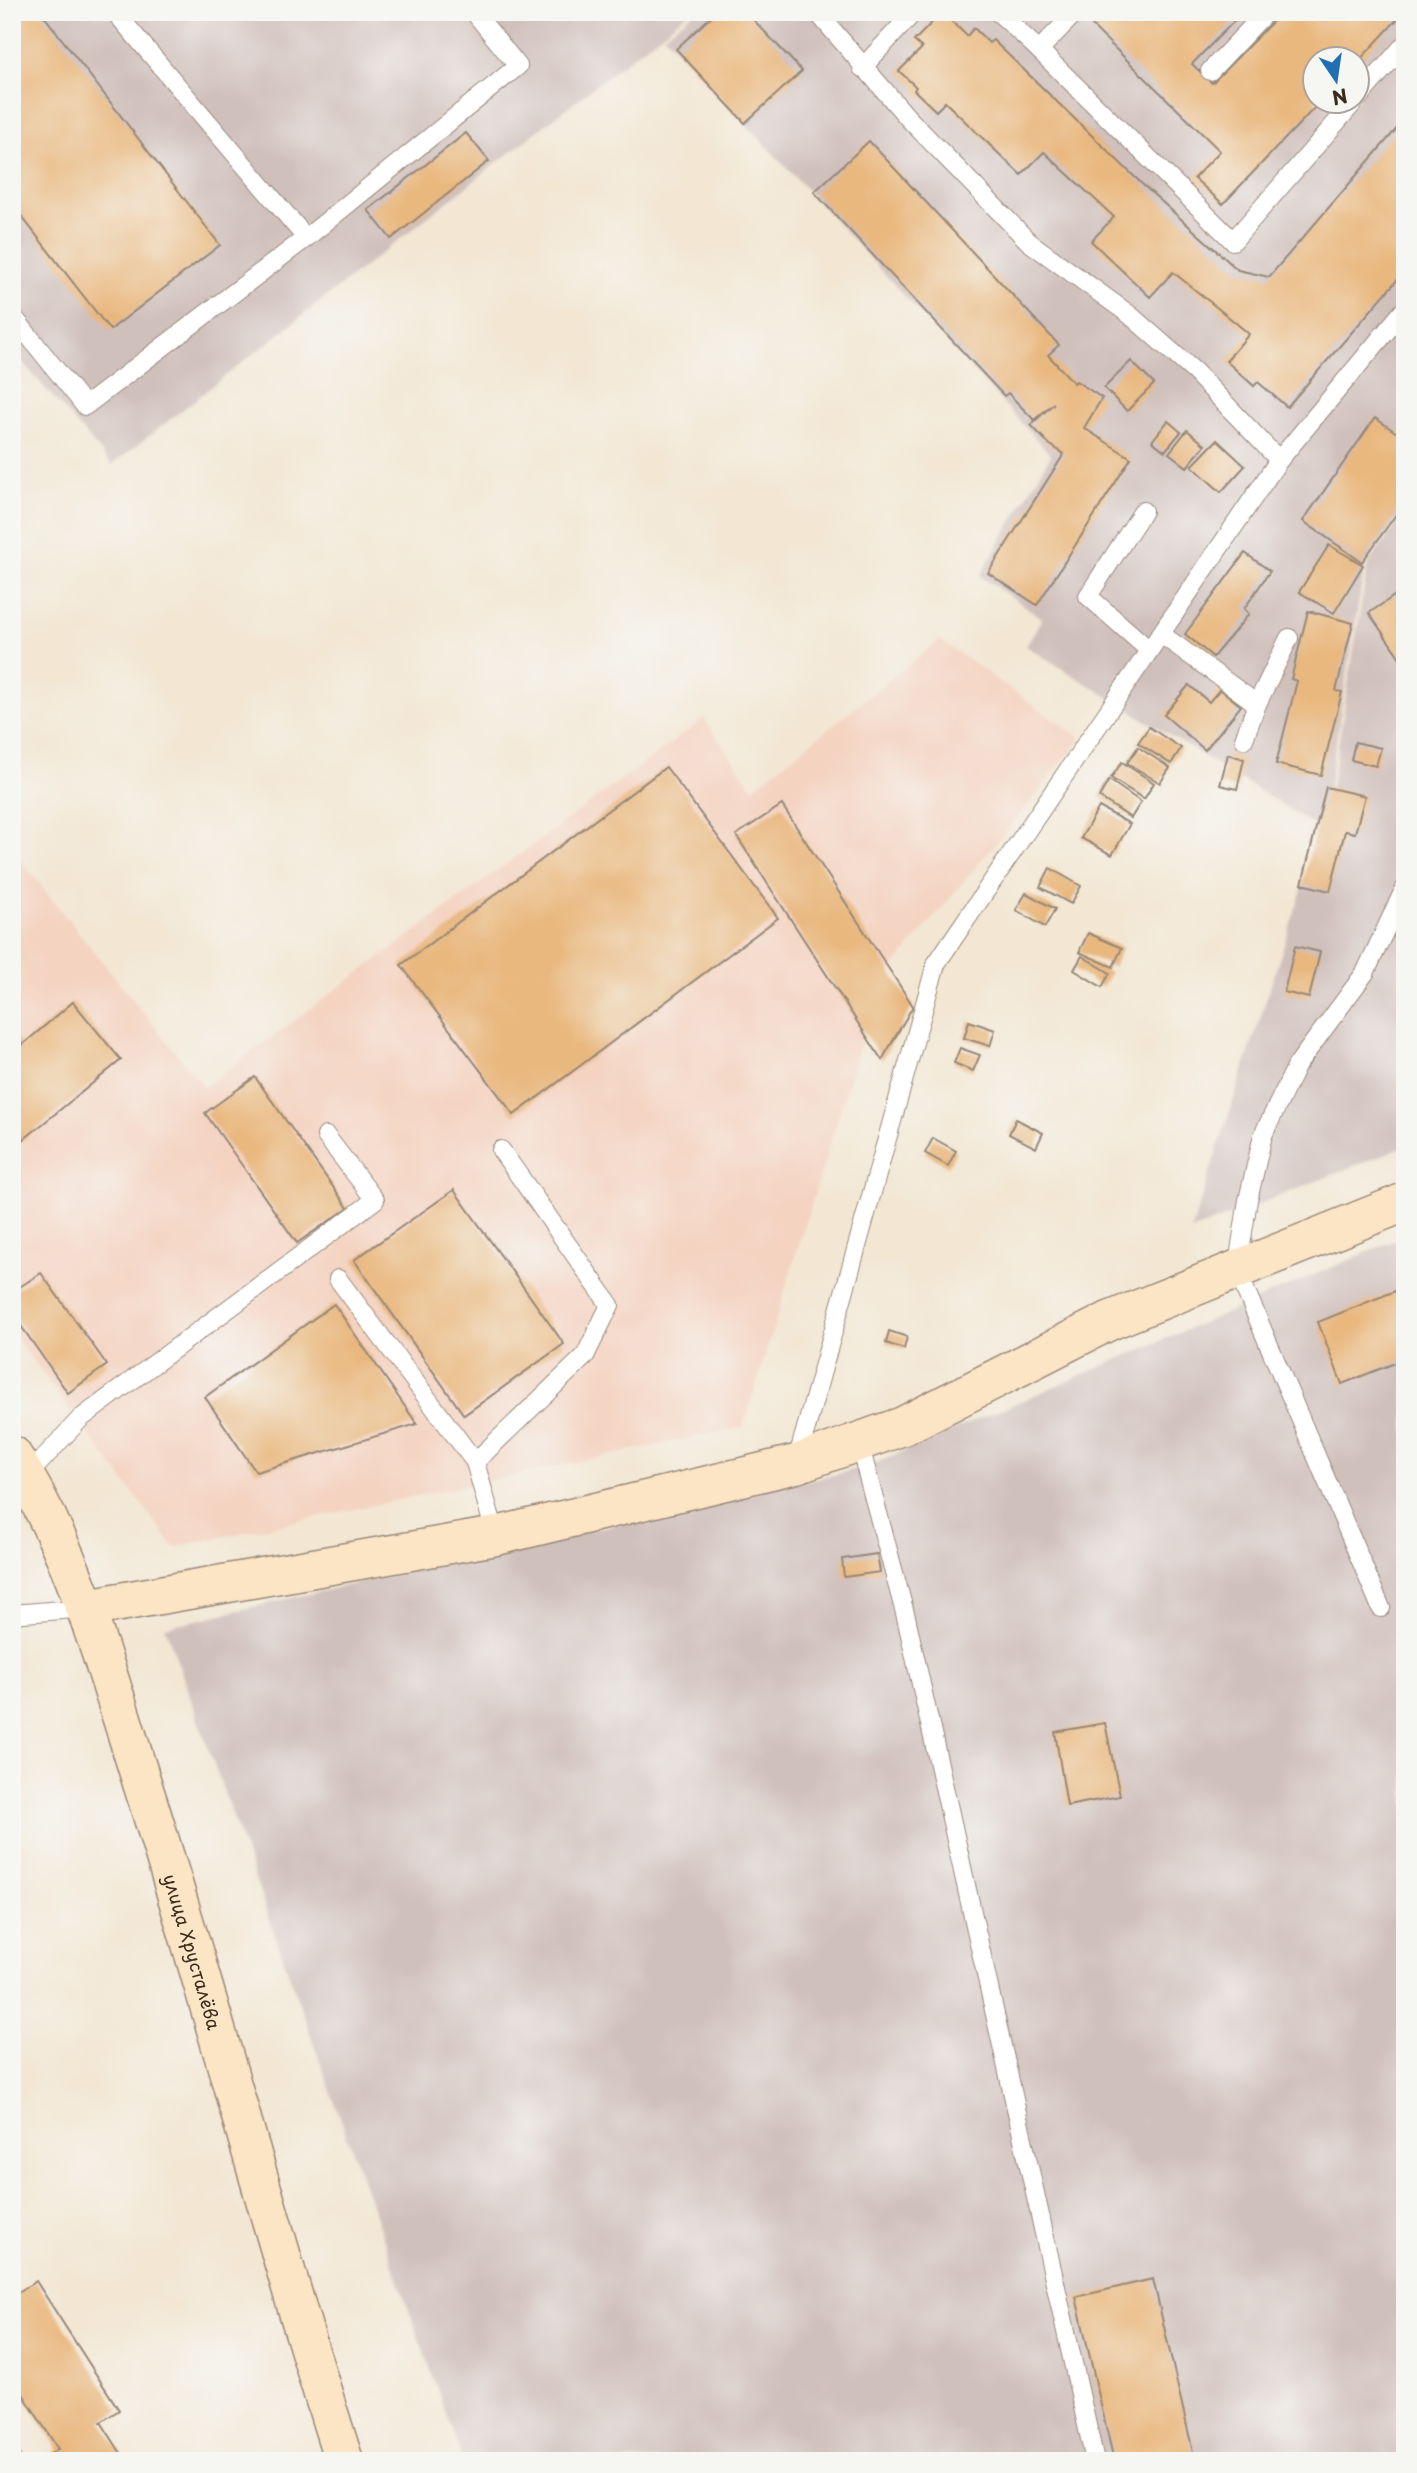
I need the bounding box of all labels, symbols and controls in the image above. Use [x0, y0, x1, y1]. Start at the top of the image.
north arrow [1302, 46, 1372, 116]
text: N [1330, 82, 1351, 113]
street label: улица Хрусталёва [157, 1870, 229, 2033]

